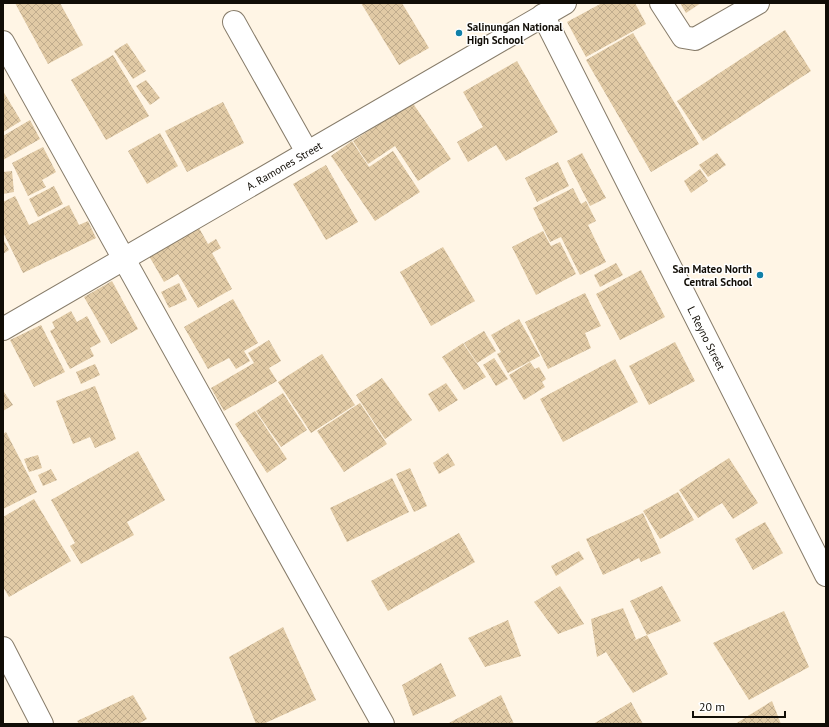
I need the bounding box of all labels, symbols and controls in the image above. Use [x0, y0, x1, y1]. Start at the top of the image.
place label: Salinungan National High School [467, 20, 563, 47]
marker: Salinungan National High School [454, 28, 464, 38]
street label: A. Ramones Street [244, 138, 325, 193]
place label: San Mateo North Central School [673, 262, 753, 289]
marker: San Mateo North Central School [755, 270, 765, 280]
street label: L. Reyno Street [684, 304, 728, 373]
scale bar [693, 693, 785, 719]
text: 20 m [699, 699, 725, 714]

